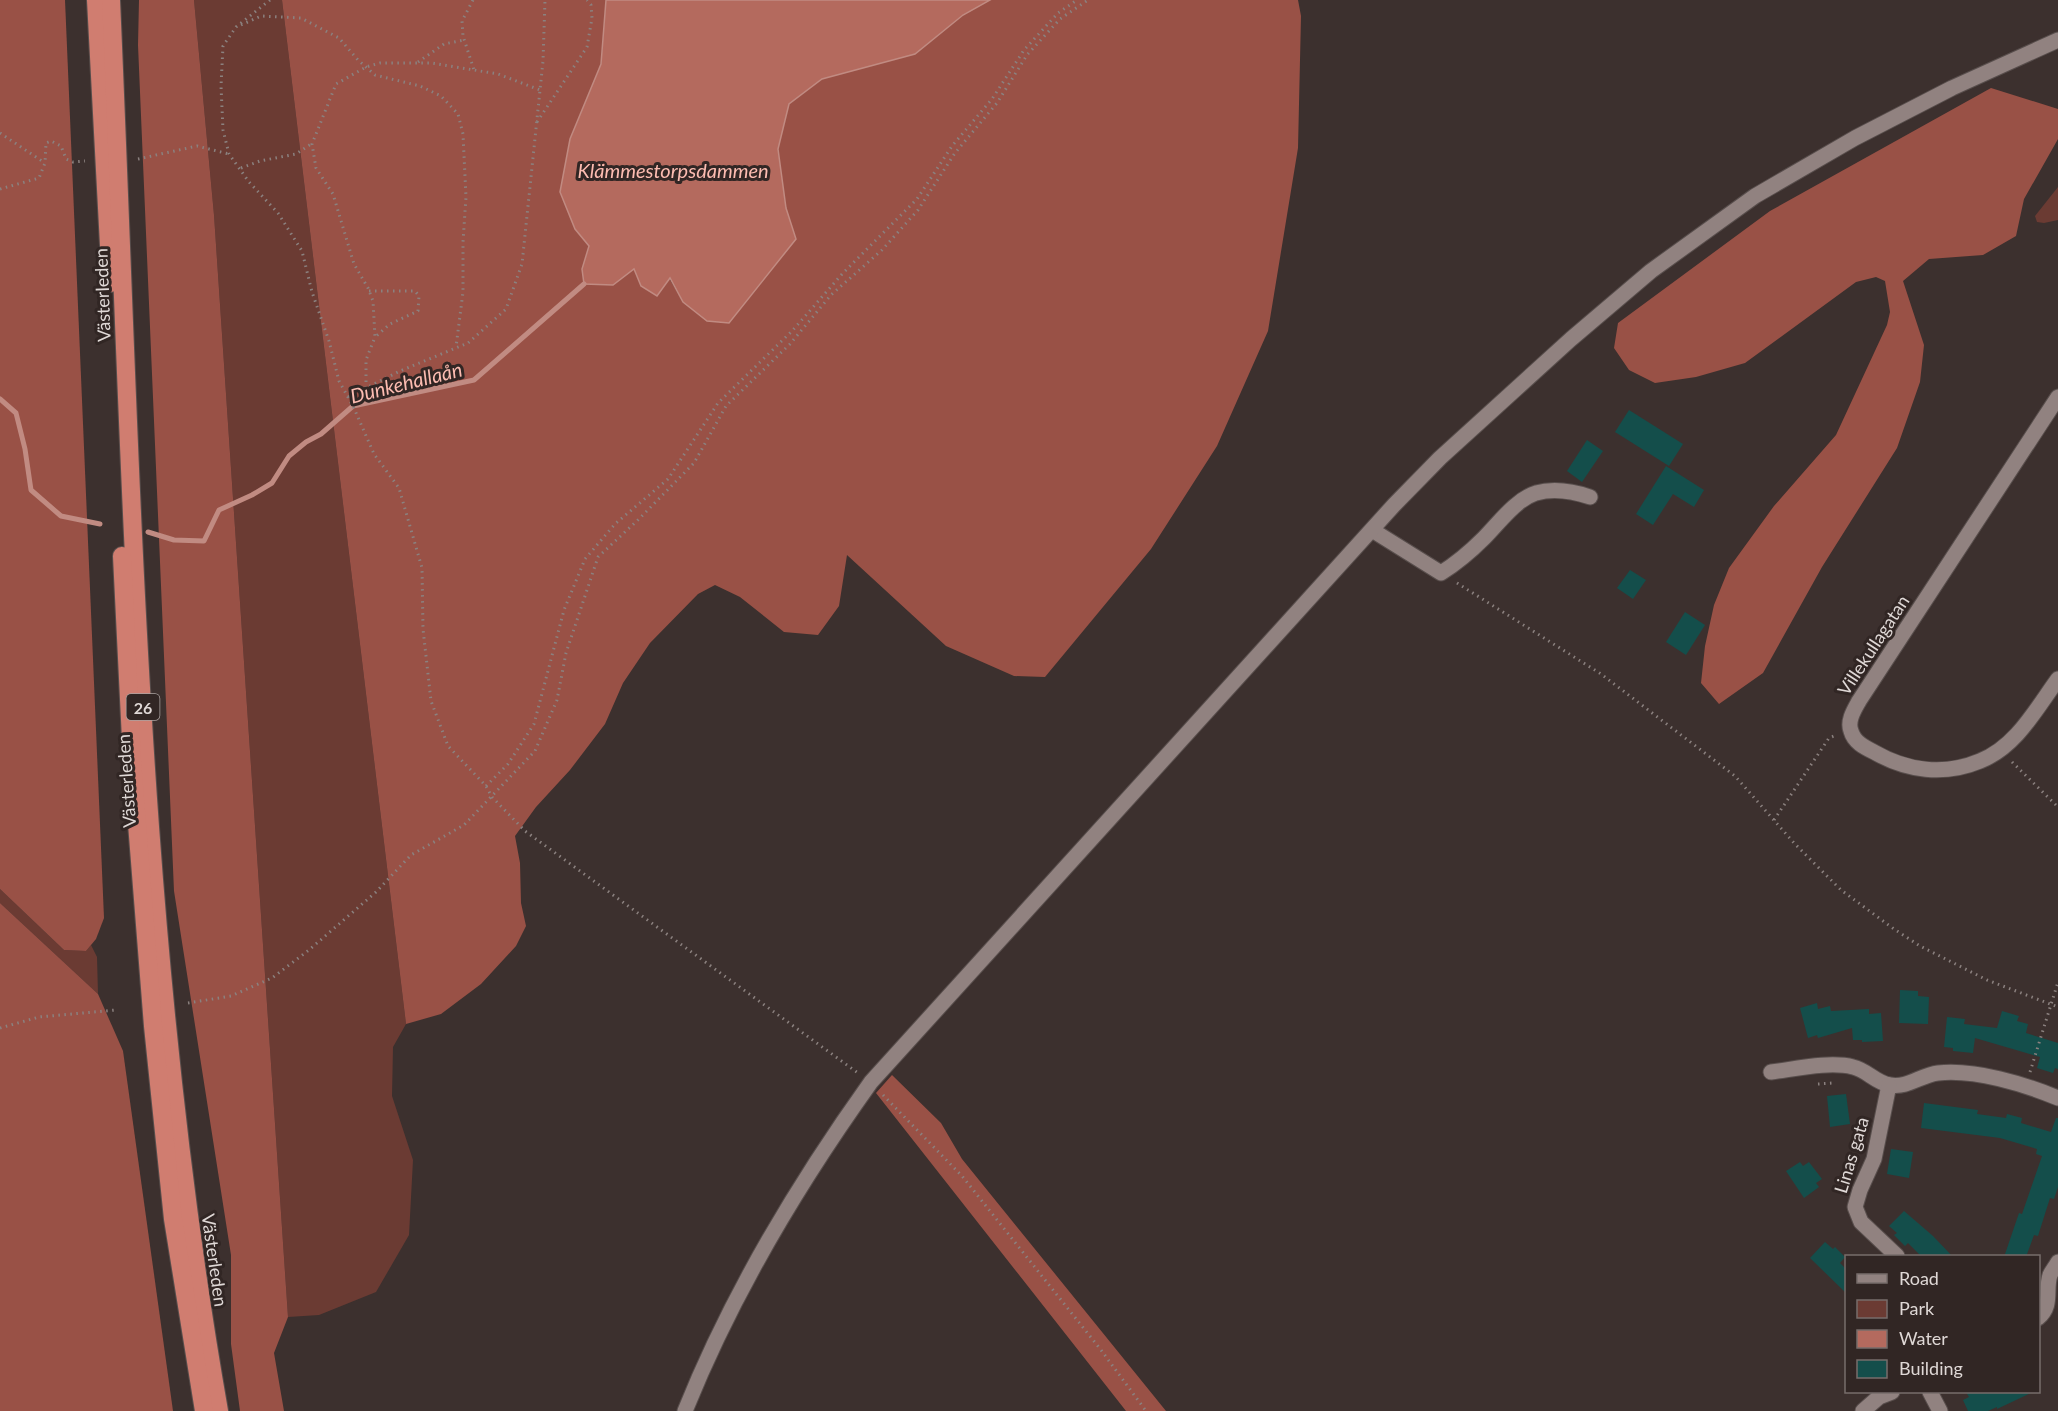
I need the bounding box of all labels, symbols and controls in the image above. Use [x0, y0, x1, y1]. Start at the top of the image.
water label: Klämmestorpsdammen [577, 158, 769, 182]
street label: Västerleden [89, 248, 115, 342]
water label: Dunkehallaån [347, 356, 465, 408]
street label: Villekullagatan [1833, 591, 1913, 699]
road number: 26 [126, 694, 160, 720]
street label: Västerleden [112, 734, 140, 828]
street label: Linas gata [1829, 1114, 1873, 1196]
street label: Västerleden [198, 1212, 232, 1308]
legend [1845, 1255, 2040, 1393]
text: Road [1899, 1267, 1939, 1289]
text: Park [1899, 1297, 1935, 1319]
text: Water [1899, 1327, 1948, 1349]
text: Building [1899, 1357, 1963, 1379]

